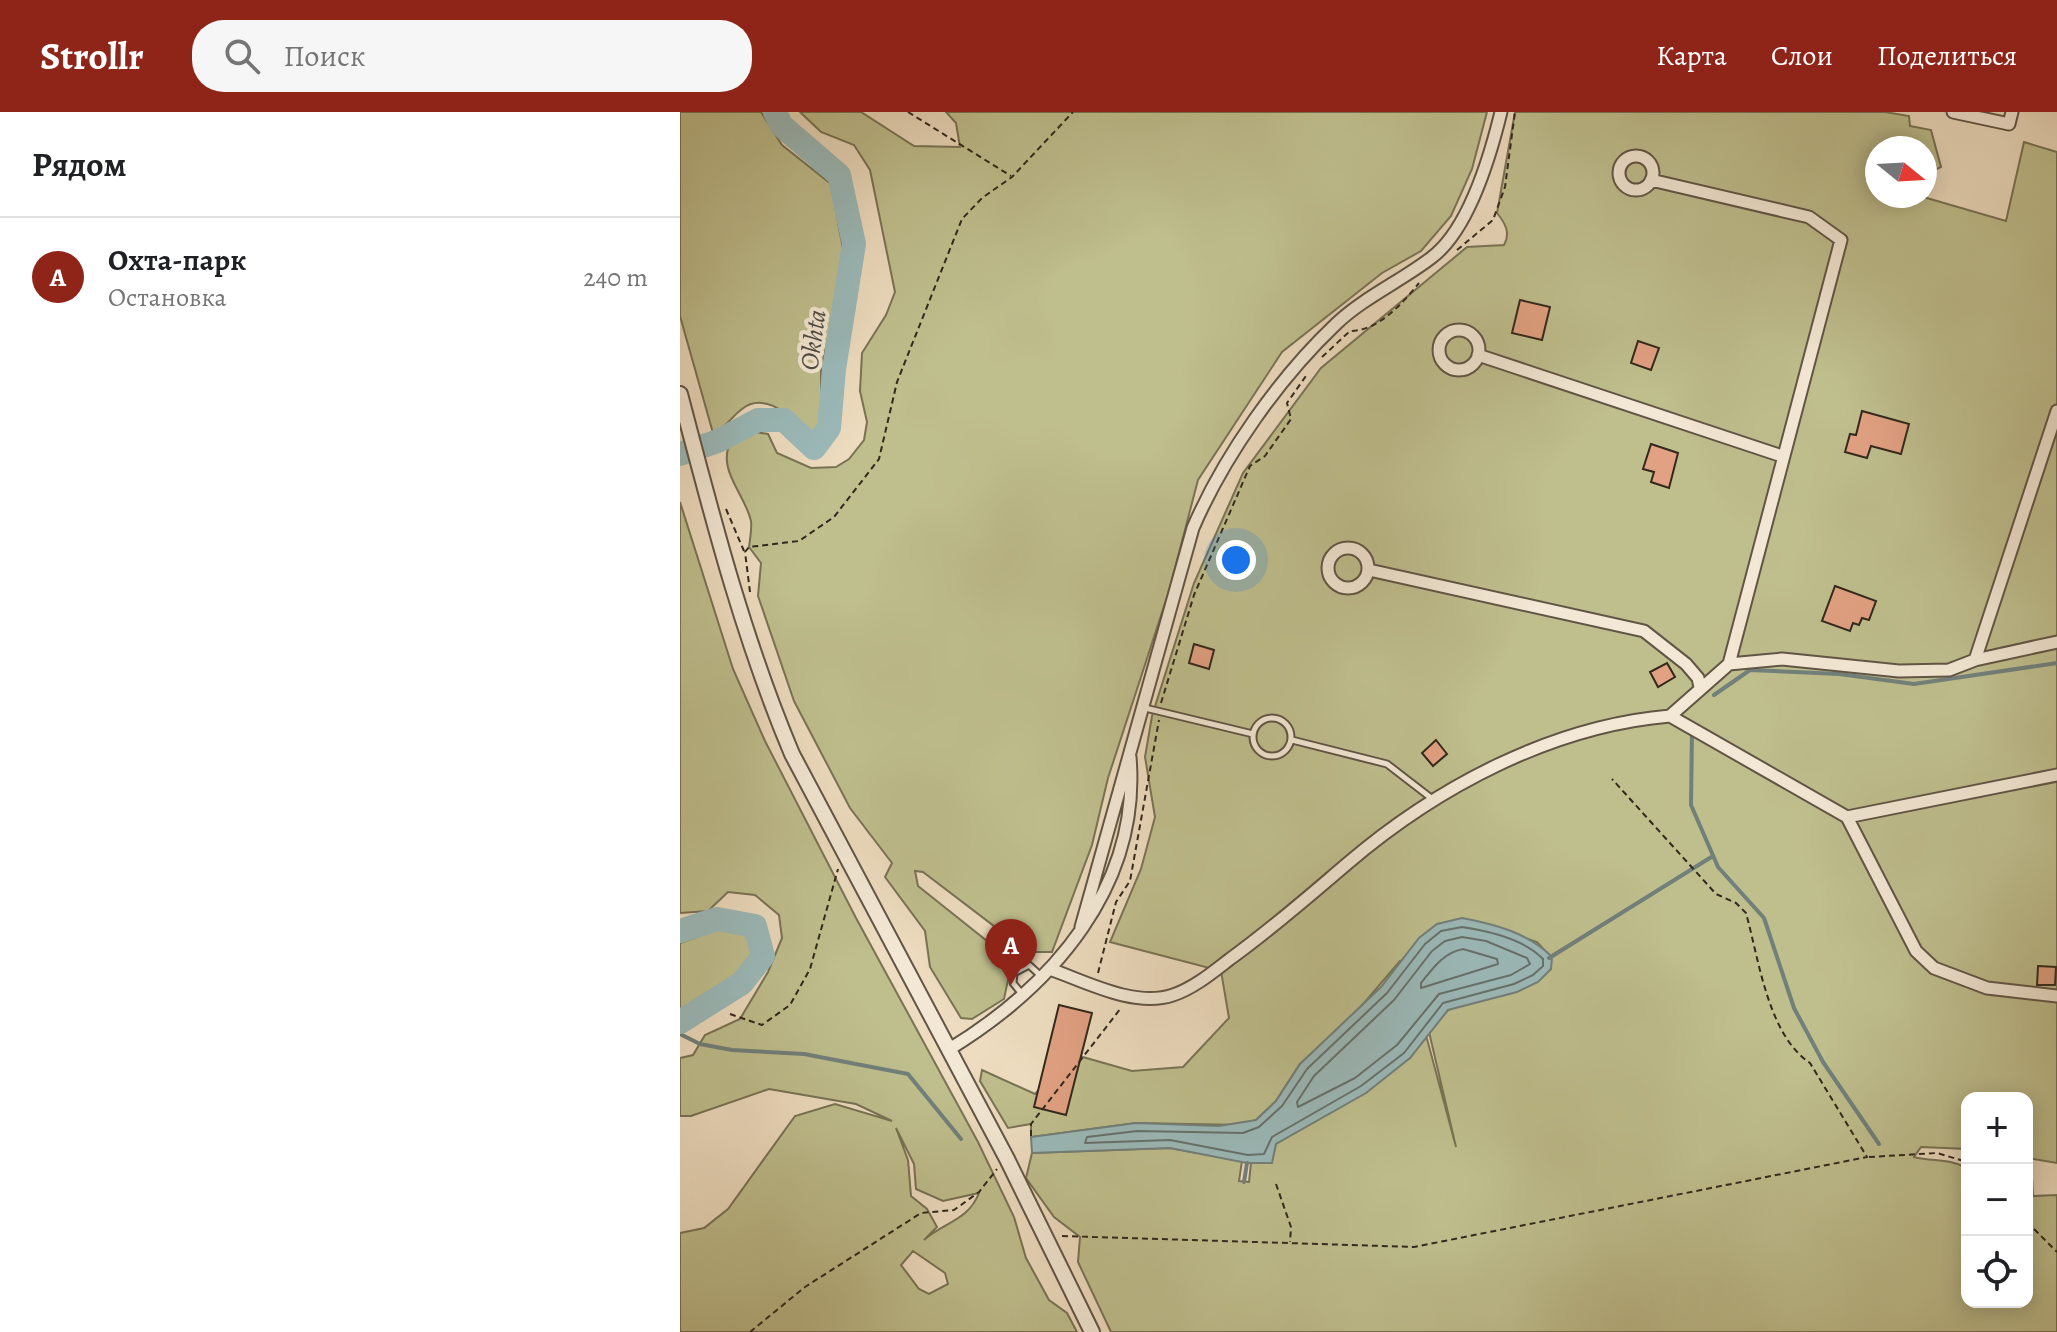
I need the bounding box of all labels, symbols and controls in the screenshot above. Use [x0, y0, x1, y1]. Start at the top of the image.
search box [192, 20, 752, 92]
text: Strollr [40, 30, 144, 82]
icon: search [220, 34, 264, 78]
text: Поиск [284, 36, 366, 76]
text: Карта [1656, 37, 1727, 75]
text: Слои [1771, 37, 1833, 75]
text: Поделиться [1877, 37, 2017, 75]
north arrow [1865, 136, 1937, 208]
text: Рядом [32, 141, 126, 188]
text: Охта-парк [108, 240, 246, 280]
text: A [50, 260, 66, 295]
text: 240 m [583, 260, 648, 295]
text: Остановка [108, 280, 226, 315]
water label: Okhta [791, 307, 835, 373]
your location [1216, 540, 1256, 580]
pin: A [985, 919, 1037, 985]
map controls [1961, 1092, 2033, 1308]
button: + [1961, 1092, 2033, 1164]
button: − [1961, 1164, 2033, 1236]
button: locate [1961, 1236, 2033, 1308]

